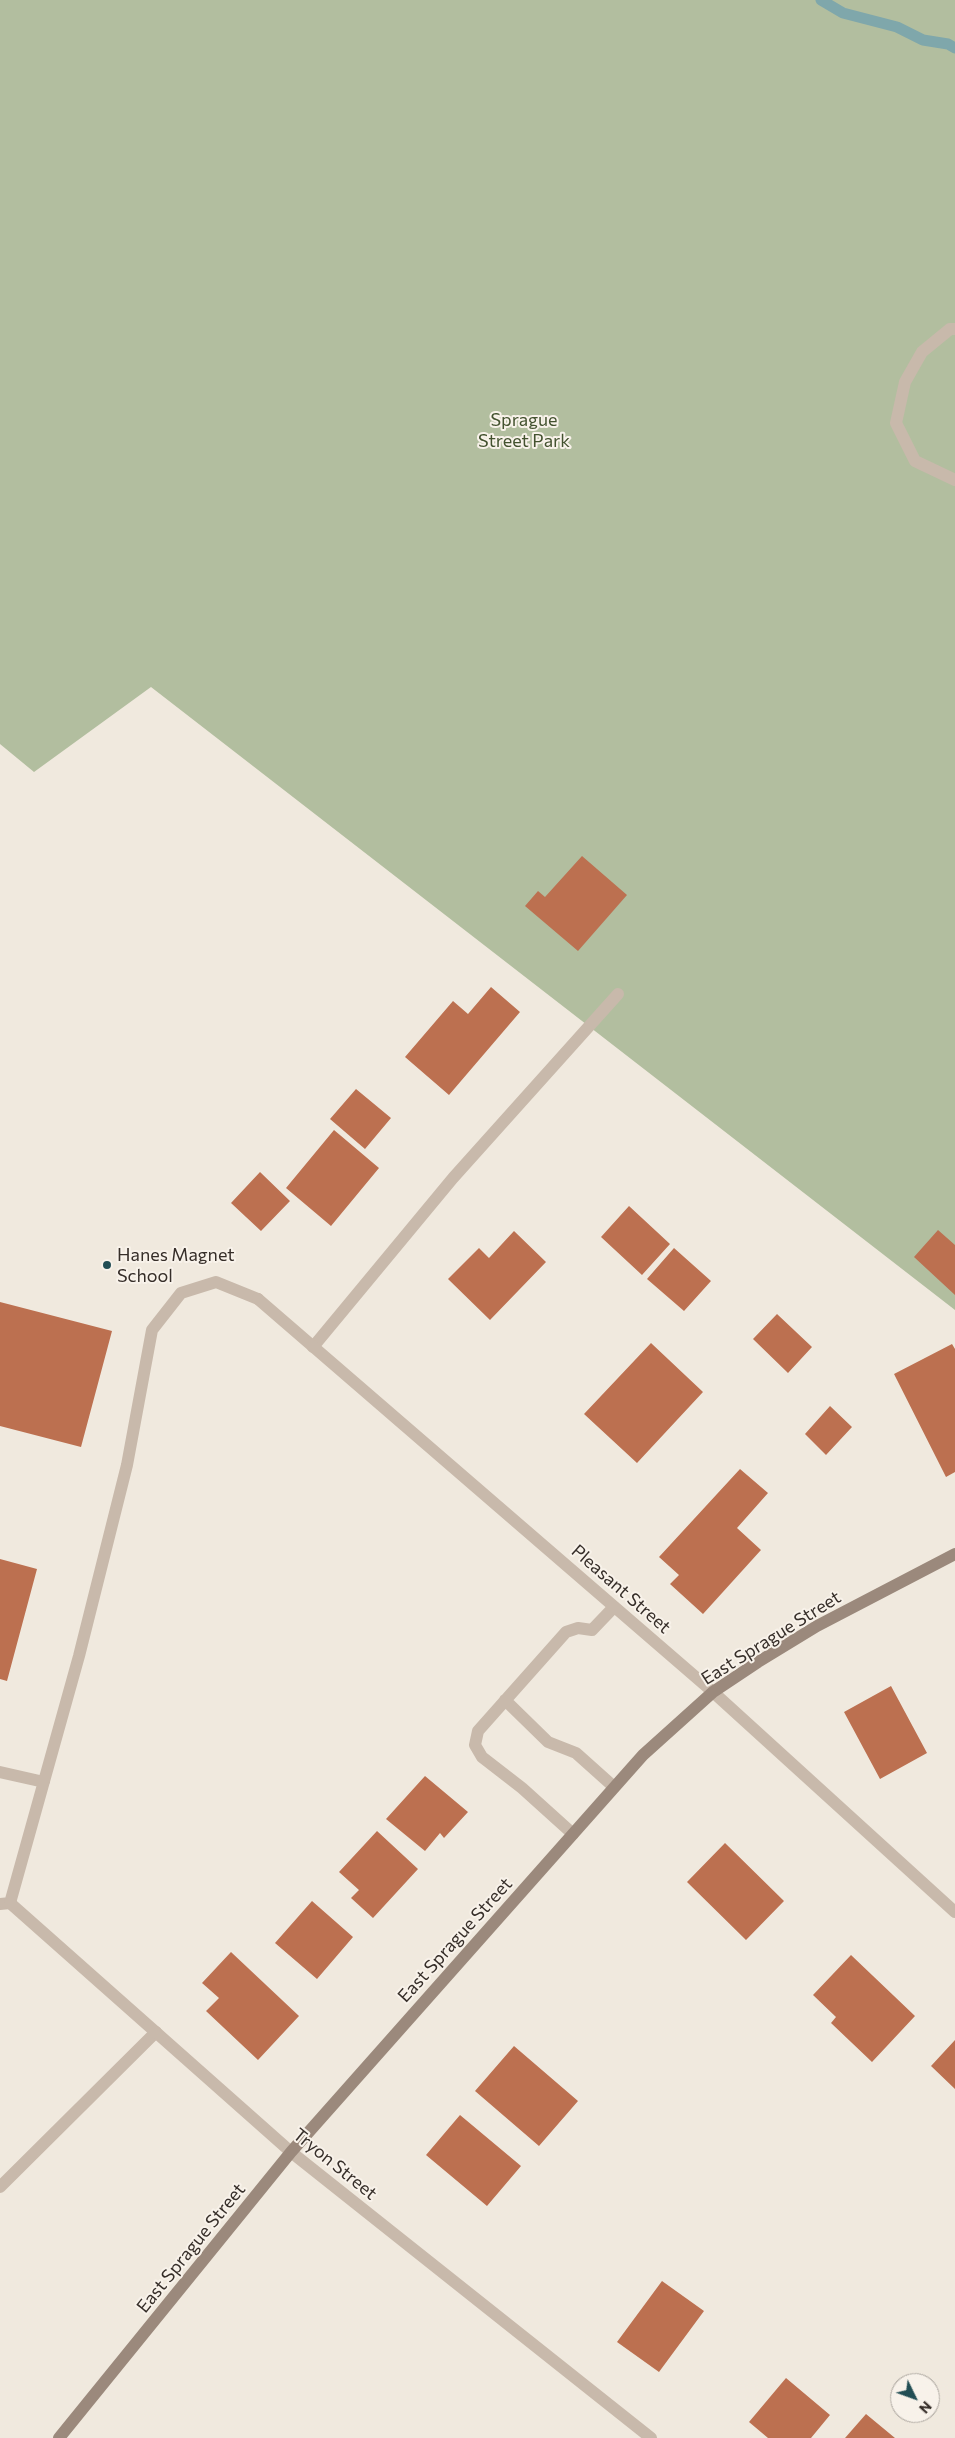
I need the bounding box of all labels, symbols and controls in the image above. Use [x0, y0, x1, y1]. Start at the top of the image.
park label: Sprague Street Park [478, 409, 570, 452]
place label: Hanes Magnet School [117, 1244, 235, 1286]
marker: Hanes Magnet School [101, 1259, 113, 1271]
street label: Pleasant Street [567, 1540, 675, 1638]
street label: East Sprague Street [697, 1586, 845, 1690]
street label: East Sprague Street [393, 1873, 517, 2007]
street label: Tryon Street [289, 2124, 381, 2204]
street label: East Sprague Street [132, 2179, 250, 2317]
north arrow [890, 2373, 940, 2423]
text: N [916, 2398, 936, 2417]

